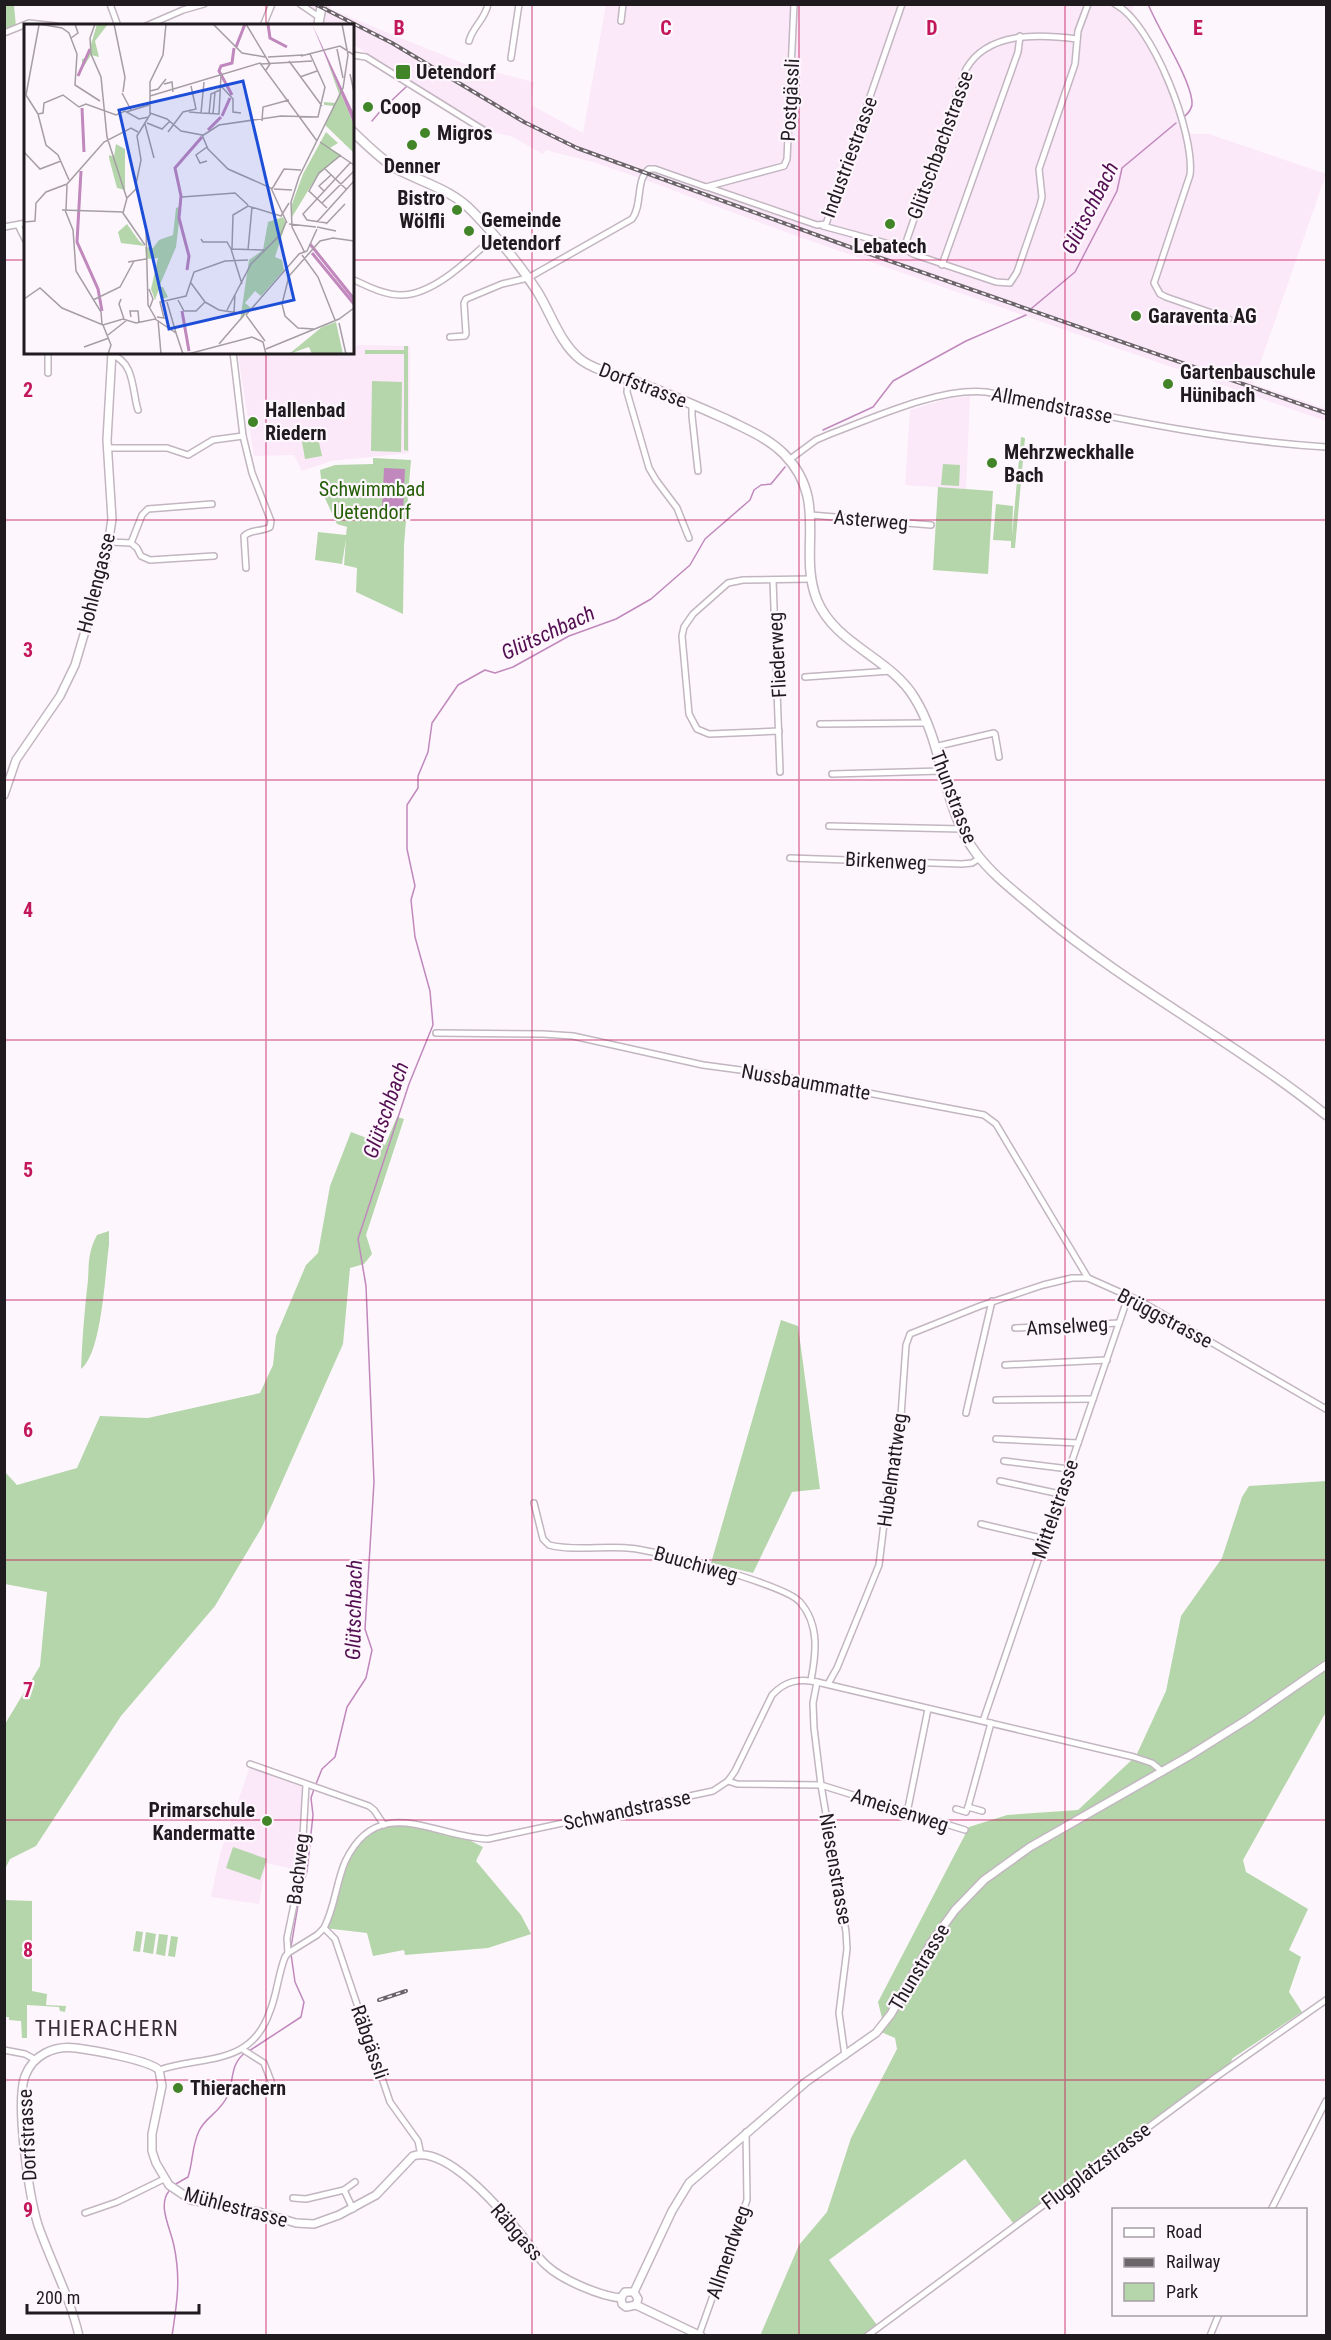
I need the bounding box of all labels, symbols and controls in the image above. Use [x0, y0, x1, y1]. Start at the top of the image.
text: B [393, 16, 405, 40]
text: C [660, 16, 672, 40]
text: D [926, 16, 938, 40]
text: E [1193, 16, 1203, 40]
inset map [24, 24, 354, 354]
street label: Postgässli [776, 58, 804, 142]
place label: Uetendorf [416, 60, 496, 84]
marker: Uetendorf [394, 63, 412, 81]
street label: Glütschbachstrasse [902, 67, 978, 223]
street label: Industriestrasse [816, 93, 882, 221]
place label: Coop [380, 95, 421, 119]
marker: Coop [361, 100, 375, 114]
place label: Migros [437, 121, 493, 145]
marker: Migros [418, 126, 432, 140]
marker: Denner [405, 138, 419, 152]
place label: Denner [384, 154, 441, 178]
water label: Glütschbach [1057, 158, 1123, 258]
place label: Bistro Wölfli [397, 186, 445, 233]
marker: Bistro Wölfli [450, 203, 464, 217]
place label: Gemeinde Uetendorf [481, 208, 561, 255]
marker: Lebatech [883, 217, 897, 231]
marker: Gemeinde Uetendorf [462, 224, 476, 238]
place label: Lebatech [853, 234, 927, 258]
place label: Garaventa AG [1148, 304, 1257, 328]
marker: Garaventa AG [1129, 309, 1143, 323]
street label: Dorfstrasse [596, 357, 690, 413]
place label: Gartenbauschule Hünibach [1180, 360, 1316, 407]
marker: Gartenbauschule Hünibach [1161, 377, 1175, 391]
text: 2 [23, 378, 33, 402]
street label: Allmendstrasse [989, 382, 1115, 428]
place label: Hallenbad Riedern [265, 398, 345, 445]
marker: Hallenbad Riedern [246, 415, 260, 429]
place label: Mehrzweckhalle Bach [1004, 440, 1134, 487]
marker: Mehrzweckhalle Bach [985, 456, 999, 470]
park label: Schwimmbad Uetendorf [319, 477, 425, 524]
street label: Asterweg [833, 505, 909, 535]
street label: Hohlengasse [72, 530, 120, 636]
water label: Glütschbach [498, 601, 598, 665]
street label: Fliederweg [763, 611, 791, 699]
text: 3 [23, 638, 33, 662]
street label: Thunstrasse [925, 747, 983, 847]
street label: Birkenweg [845, 847, 927, 875]
text: 4 [23, 898, 33, 922]
water label: Glütschbach [358, 1059, 414, 1161]
street label: Nussbaummatte [740, 1059, 872, 1105]
text: 5 [23, 1158, 33, 1182]
street label: Brüggstrasse [1113, 1283, 1217, 1353]
street label: Amselweg [1025, 1312, 1109, 1340]
street label: Hubelmattweg [872, 1412, 912, 1528]
text: 6 [23, 1418, 33, 1442]
street label: Mittelstrasse [1027, 1456, 1083, 1562]
street label: Buuchiweg [651, 1541, 741, 1587]
water label: Glütschbach [341, 1560, 367, 1660]
text: 7 [23, 1678, 33, 1702]
street label: Ameisenweg [848, 1783, 952, 1837]
street label: Schwandstrasse [561, 1785, 693, 1835]
place label: Primarschule Kandermatte [149, 1798, 255, 1845]
street label: Niesenstrasse [814, 1812, 858, 1926]
marker: Primarschule Kandermatte [260, 1814, 274, 1828]
street label: Bachweg [282, 1832, 314, 1906]
street label: Thunstrasse [884, 1919, 954, 2015]
text: 8 [23, 1938, 33, 1962]
street label: Räbgässli [346, 2002, 394, 2082]
district label: THIERACHERN [35, 2016, 179, 2041]
place label: Thierachern [190, 2076, 286, 2100]
marker: Thierachern [171, 2081, 185, 2095]
street label: Dorfstrasse [13, 2088, 41, 2182]
street label: Flugplatzstrasse [1037, 2117, 1155, 2215]
street label: Mühlestrasse [182, 2182, 290, 2232]
text: 9 [23, 2198, 33, 2222]
street label: Räbgass [486, 2199, 548, 2265]
street label: Allmendweg [701, 2202, 755, 2302]
legend [1112, 2208, 1307, 2316]
text: Road [1166, 2221, 1202, 2242]
text: Railway [1166, 2251, 1221, 2272]
scale bar [27, 2277, 200, 2315]
text: Park [1166, 2281, 1198, 2302]
text: 200 m [36, 2287, 80, 2308]

